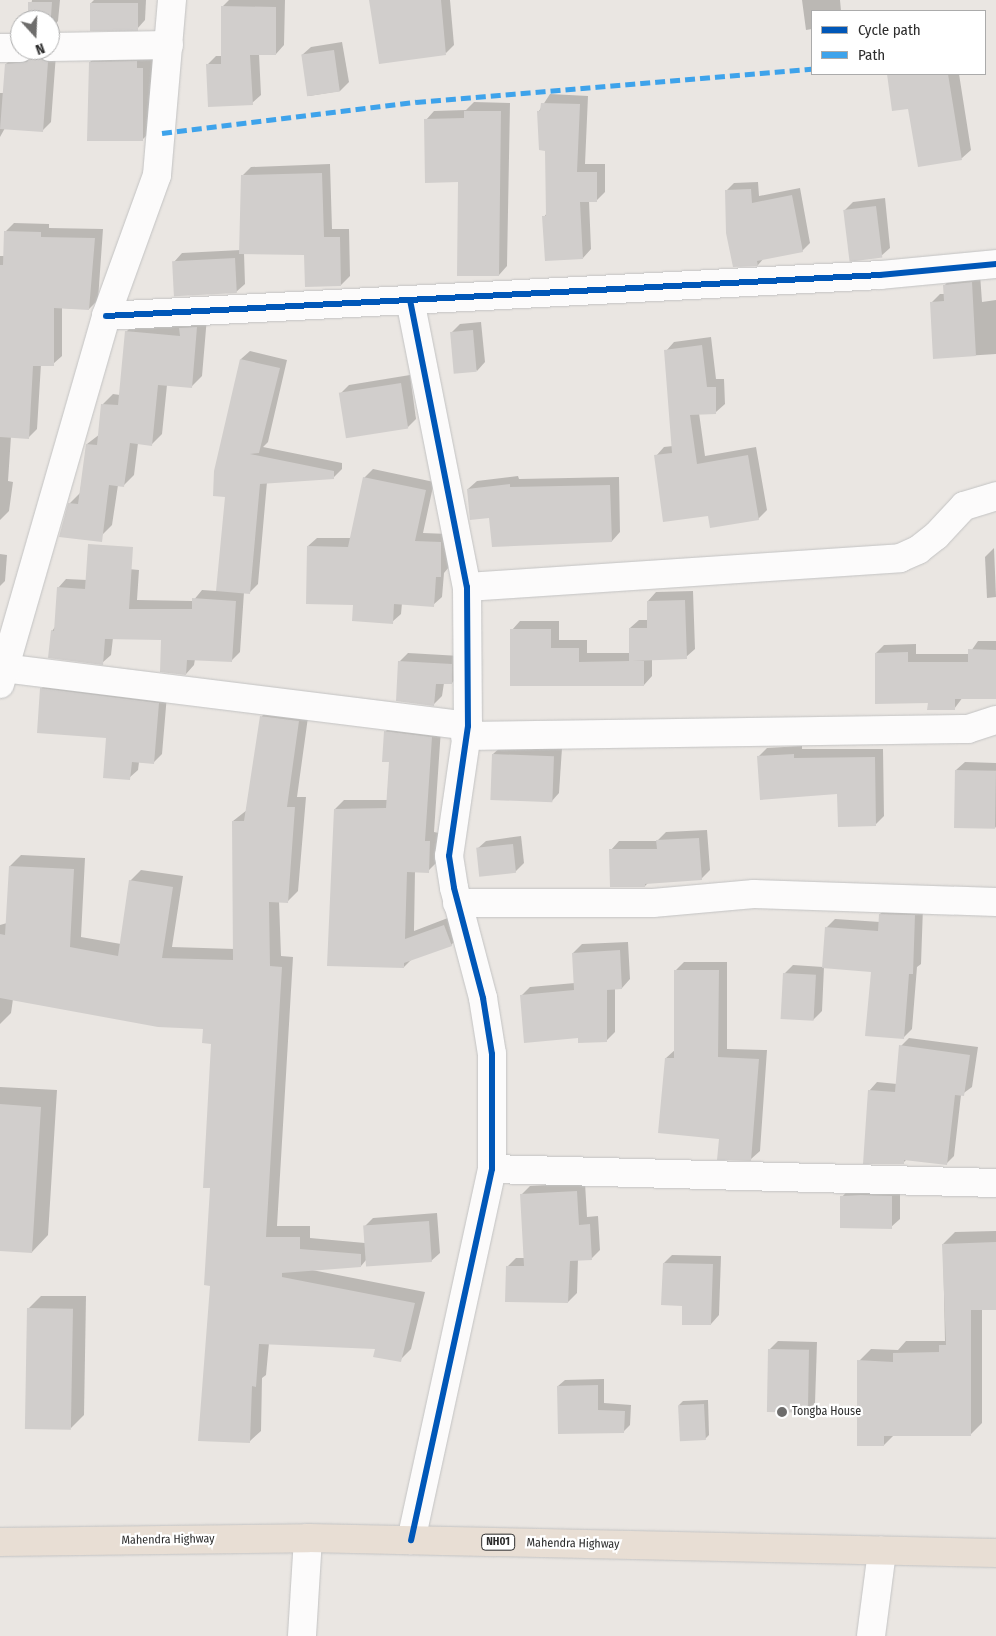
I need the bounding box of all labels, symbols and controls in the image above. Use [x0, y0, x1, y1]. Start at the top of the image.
north arrow [10, 10, 60, 60]
legend [811, 10, 986, 75]
text: Cycle path [858, 21, 921, 39]
text: N [33, 39, 47, 58]
text: Path [858, 46, 885, 64]
place label: Tongba House [792, 1405, 861, 1419]
marker: Tongba House [776, 1406, 788, 1418]
street label: Mahendra Highway [121, 1532, 215, 1548]
road number: NH01 [480, 1534, 516, 1550]
street label: Mahendra Highway [526, 1536, 620, 1552]

